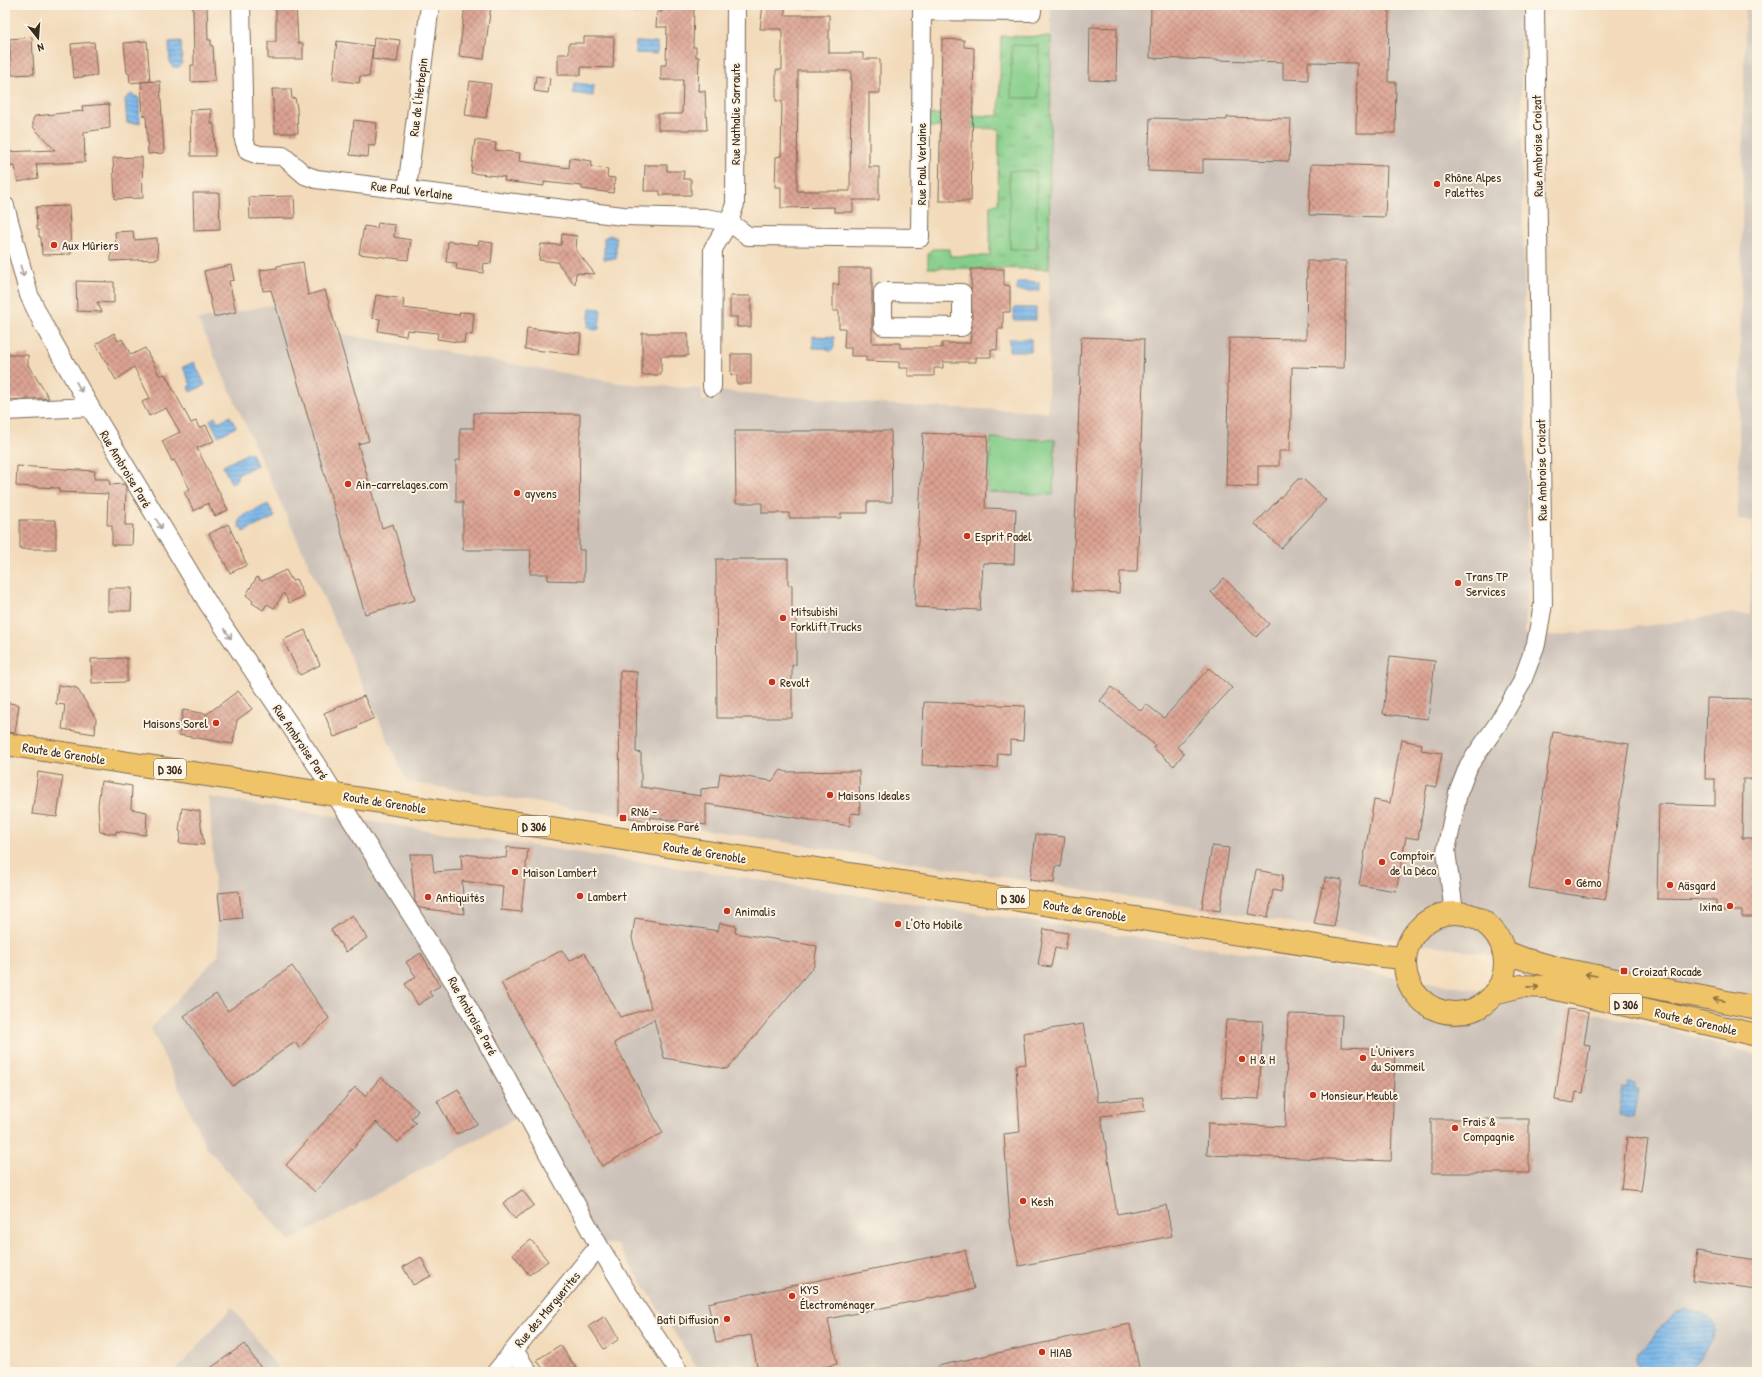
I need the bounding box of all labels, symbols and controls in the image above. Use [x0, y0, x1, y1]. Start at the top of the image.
north arrow [18, 18, 58, 58]
text: N [36, 40, 46, 55]
street label: Rue de l'Herbepin [404, 56, 432, 137]
street label: Rue Nathalie Sarraute [726, 63, 744, 165]
street label: Rue Ambroise Croizat [1527, 95, 1547, 197]
street label: Rue Paul Verlaine [912, 123, 930, 205]
place label: Rhône Alpes Palettes [1445, 168, 1501, 201]
street label: Rue Paul Verlaine [370, 176, 454, 204]
marker: Rhône Alpes Palettes [1432, 179, 1442, 189]
place label: Aux Mûriers [62, 236, 118, 254]
marker: Aux Mûriers [49, 240, 59, 250]
one-way arrow [19, 264, 26, 277]
one-way arrow [75, 381, 83, 393]
street label: Rue Ambroise Croizat [1531, 419, 1551, 521]
street label: Rue Ambroise Paré [96, 427, 156, 511]
place label: Ain-carrelages.com [356, 475, 448, 493]
marker: Ain-carrelages.com [343, 479, 353, 489]
place label: ayvens [525, 484, 557, 502]
marker: ayvens [512, 488, 522, 498]
one-way arrow [155, 518, 163, 529]
place label: Esprit Padel [975, 527, 1032, 545]
marker: Esprit Padel [962, 531, 972, 541]
place label: Trans TP Services [1466, 567, 1508, 600]
marker: Trans TP Services [1453, 578, 1463, 588]
place label: Mitsubishi Forklift Trucks [790, 602, 862, 635]
marker: Mitsubishi Forklift Trucks [778, 613, 788, 623]
one-way arrow [224, 628, 232, 639]
place label: Revolt [780, 673, 810, 691]
marker: Revolt [767, 677, 777, 687]
street label: Rue Ambroise Paré [269, 701, 333, 783]
place label: Maisons Sorel [143, 714, 209, 732]
marker: Maisons Sorel [211, 718, 221, 728]
street label: Route de Grenoble [21, 738, 107, 768]
road number: D 306 [154, 759, 186, 779]
place label: Maisons Ideales [838, 786, 910, 804]
street label: Route de Grenoble [342, 787, 428, 817]
marker: Maisons Ideales [825, 790, 835, 800]
place label: RN6 - Ambroise Paré [631, 802, 699, 835]
marker: RN6 - Ambroise Paré [618, 813, 628, 823]
road number: D 306 [518, 816, 550, 836]
street label: Route de Grenoble [662, 837, 748, 867]
place label: Comptoir de la Déco [1390, 846, 1436, 879]
marker: Comptoir de la Déco [1377, 857, 1387, 867]
place label: Maison Lambert [523, 863, 597, 881]
marker: Maison Lambert [510, 867, 520, 877]
place label: Gémo [1576, 873, 1602, 891]
place label: Aäsgard [1678, 876, 1715, 894]
marker: Gémo [1563, 877, 1573, 887]
marker: Aäsgard [1665, 880, 1675, 890]
place label: Lambert [588, 887, 627, 905]
place label: Antiquités [436, 888, 484, 906]
road number: D 306 [997, 888, 1029, 908]
marker: Lambert [575, 891, 585, 901]
marker: Antiquités [423, 892, 433, 902]
street label: Route de Grenoble [1042, 895, 1128, 925]
place label: Ixina [1699, 897, 1722, 915]
marker: Ixina [1725, 901, 1735, 911]
place label: Animalis [735, 902, 775, 920]
marker: Animalis [722, 906, 732, 916]
place label: L'Oto Mobile [906, 915, 963, 933]
marker: L'Oto Mobile [893, 919, 903, 929]
place label: Croizat Rocade [1632, 962, 1702, 980]
marker: Croizat Rocade [1619, 966, 1629, 976]
one-way arrow [1585, 970, 1598, 978]
street label: Rue Ambroise Paré [444, 973, 502, 1059]
one-way arrow [1526, 983, 1539, 991]
road number: D 306 [1610, 994, 1642, 1014]
one-way arrow [1713, 996, 1726, 1004]
street label: Route de Grenoble [1653, 1003, 1739, 1039]
place label: L'Univers du Sommeil [1371, 1042, 1425, 1075]
place label: H & H [1250, 1050, 1275, 1068]
marker: L'Univers du Sommeil [1358, 1053, 1368, 1063]
marker: H & H [1237, 1054, 1247, 1064]
place label: Monsieur Meuble [1321, 1086, 1398, 1104]
marker: Monsieur Meuble [1308, 1090, 1318, 1100]
place label: Frais & Compagnie [1462, 1112, 1515, 1145]
marker: Frais & Compagnie [1450, 1123, 1460, 1133]
place label: Kesh [1031, 1192, 1054, 1210]
marker: Kesh [1018, 1196, 1028, 1206]
street label: Rue des Marguerites [510, 1267, 584, 1351]
place label: KYS Électroménager [800, 1280, 875, 1313]
marker: KYS Électroménager [787, 1291, 797, 1301]
place label: Bati Diffusion [657, 1310, 719, 1328]
marker: Bati Diffusion [722, 1314, 732, 1324]
place label: HIAB [1050, 1343, 1072, 1361]
marker: HIAB [1037, 1347, 1047, 1357]

